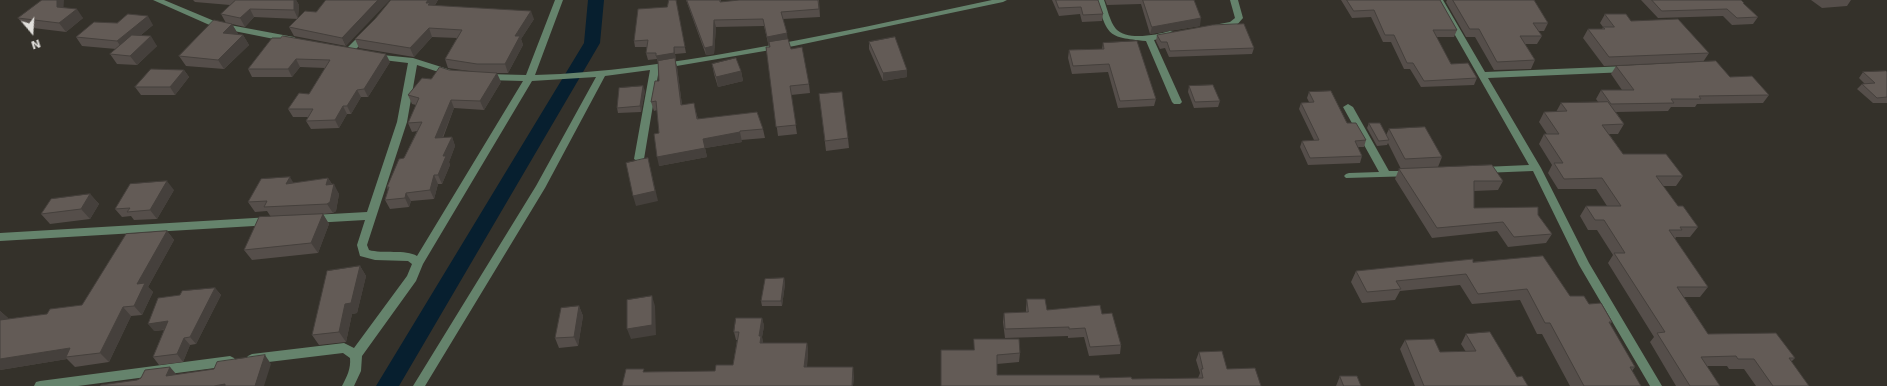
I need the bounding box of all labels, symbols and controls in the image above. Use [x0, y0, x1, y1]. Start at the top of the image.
north arrow [12, 12, 52, 52]
text: N [29, 36, 42, 51]

